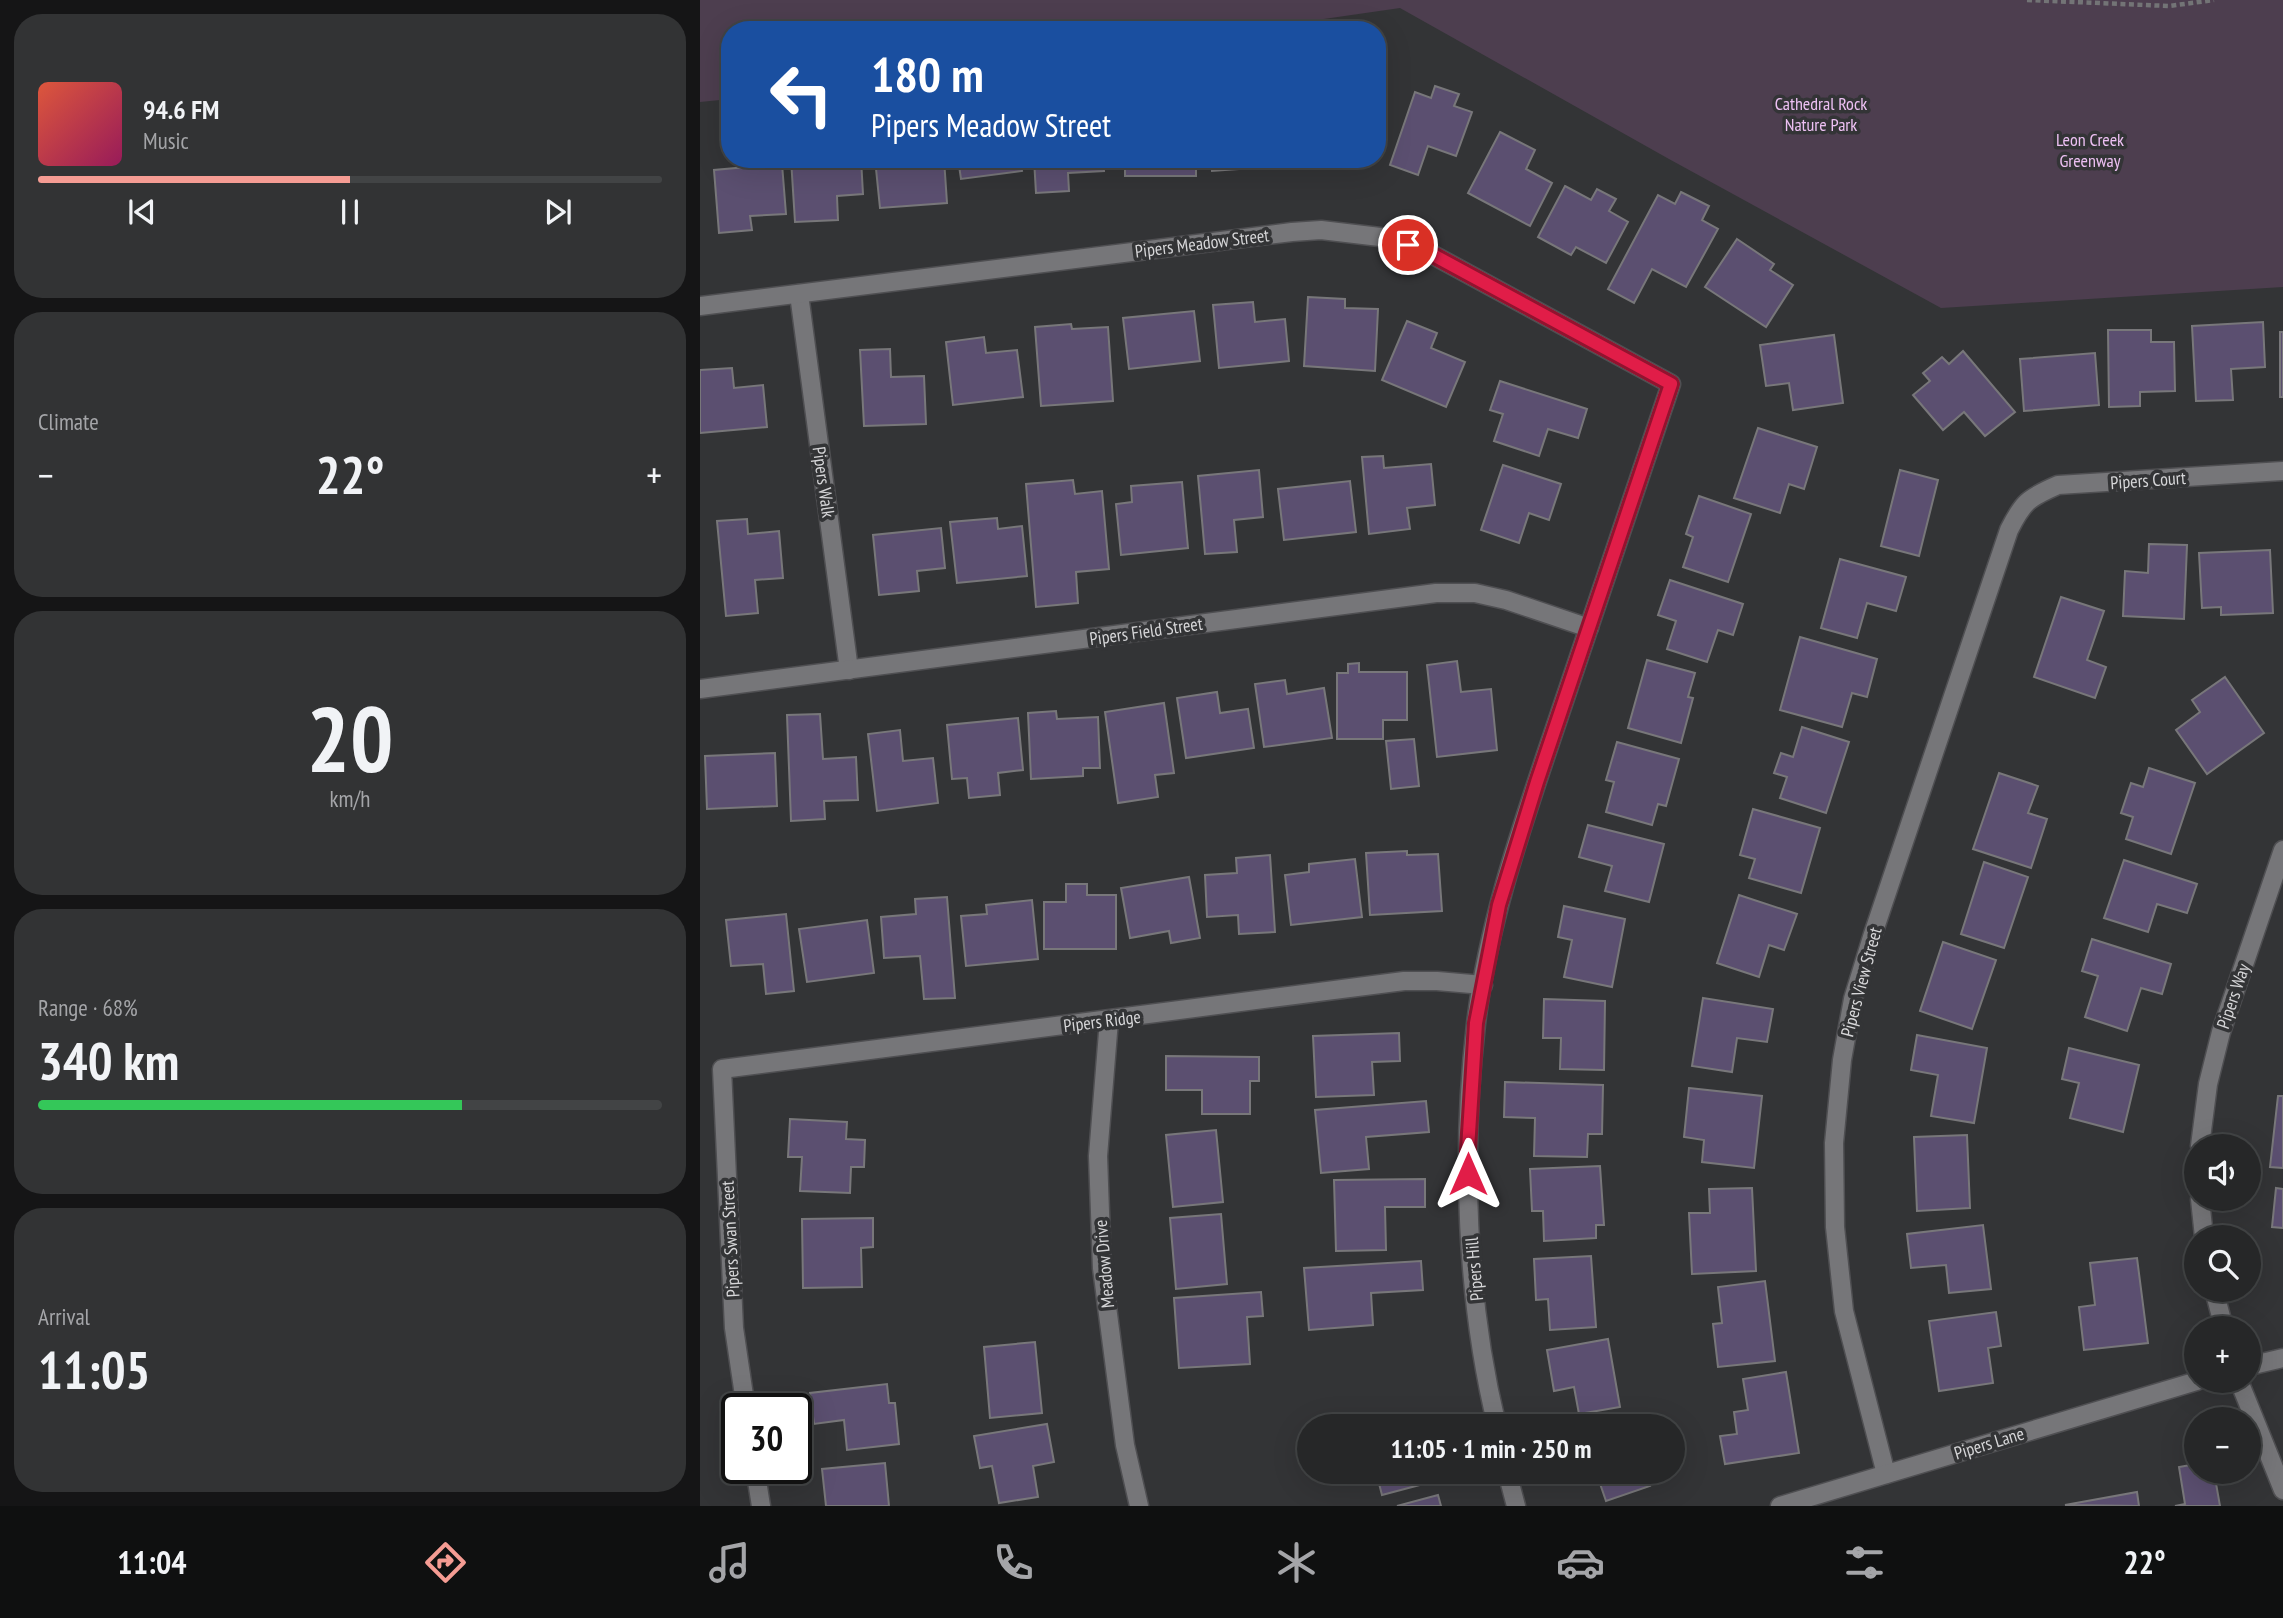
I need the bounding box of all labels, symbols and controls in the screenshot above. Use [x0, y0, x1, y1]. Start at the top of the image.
text: 180 m [871, 42, 984, 106]
icon: left [756, 49, 847, 140]
park label: Cathedral Rock Nature Park [1775, 92, 1867, 136]
text: 94.6 FM [143, 93, 219, 126]
text: Pipers Meadow Street [871, 104, 1111, 146]
text: Music [143, 126, 189, 155]
park label: Leon Creek Greenway [2056, 128, 2124, 172]
icon: previous [123, 193, 161, 231]
icon: pause [331, 193, 369, 231]
icon: next [539, 193, 577, 231]
pin [1378, 215, 1438, 275]
street label: Pipers Meadow Street [1134, 223, 1270, 263]
icon: arrive [1389, 226, 1427, 264]
text: Climate [38, 407, 99, 436]
text: 22° [316, 441, 384, 508]
street label: Pipers Walk [808, 445, 840, 519]
text: − [38, 450, 54, 499]
text: + [646, 450, 662, 499]
street label: Pipers Court [2109, 466, 2187, 494]
street label: Pipers Field Street [1088, 612, 1204, 650]
text: 20 [307, 679, 394, 797]
text: km/h [330, 784, 370, 813]
street label: Pipers View Street [1835, 925, 1887, 1039]
street label: Pipers Way [2211, 960, 2255, 1032]
text: Range · 68% [38, 993, 138, 1022]
street label: Pipers Ridge [1062, 1005, 1142, 1037]
text: 340 km [38, 1027, 179, 1094]
map controls [2184, 1134, 2261, 1484]
button: sound [2184, 1134, 2261, 1211]
position arrow [1431, 1137, 1505, 1211]
street label: Pipers Swan Street [715, 1180, 745, 1298]
street label: Meadow Drive [1089, 1219, 1119, 1309]
button: search [2184, 1225, 2261, 1302]
street label: Pipers Hill [1460, 1235, 1488, 1302]
text: Arrival [38, 1302, 90, 1331]
button: + [2184, 1316, 2261, 1393]
text: 11:05 [38, 1336, 150, 1403]
speed limit sign: 30 [721, 1393, 812, 1484]
button: − [2184, 1407, 2261, 1484]
street label: Pipers Lane [1951, 1421, 2027, 1465]
text: 11:05 · 1 min · 250 m [1391, 1432, 1591, 1465]
icon: directions [421, 1538, 470, 1587]
icon: music [705, 1538, 754, 1587]
icon: phone [989, 1538, 1038, 1587]
icon: climate [1272, 1538, 1321, 1587]
icon: car [1556, 1538, 1605, 1587]
icon: filters [1840, 1538, 1889, 1587]
text: 11:04 [117, 1541, 187, 1583]
text: 22° [2123, 1541, 2166, 1583]

